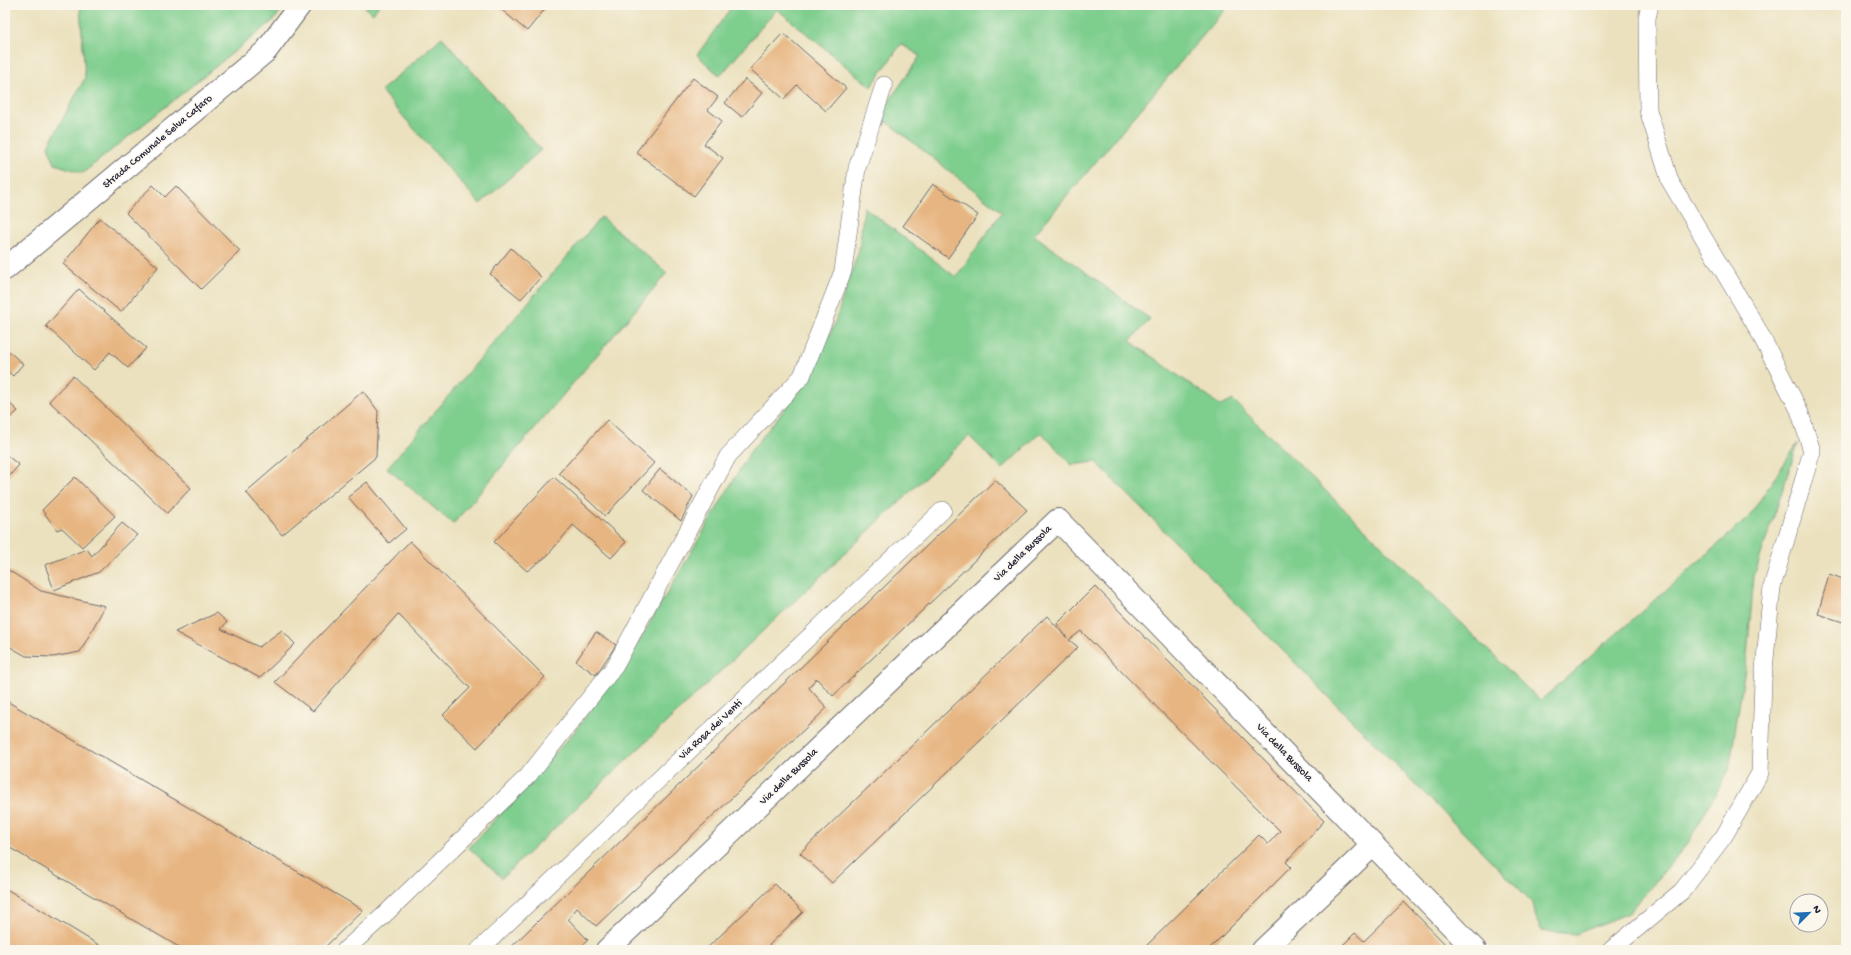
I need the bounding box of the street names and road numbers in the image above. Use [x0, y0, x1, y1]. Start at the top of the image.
street label: Strada Comunale Selva Cafaro [100, 92, 215, 191]
street label: Via della Bussola [991, 523, 1055, 585]
street label: Via Rosa dei Venti [676, 697, 745, 763]
street label: Via della Bussola [1253, 721, 1315, 785]
street label: Via della Bussola [757, 746, 821, 808]

